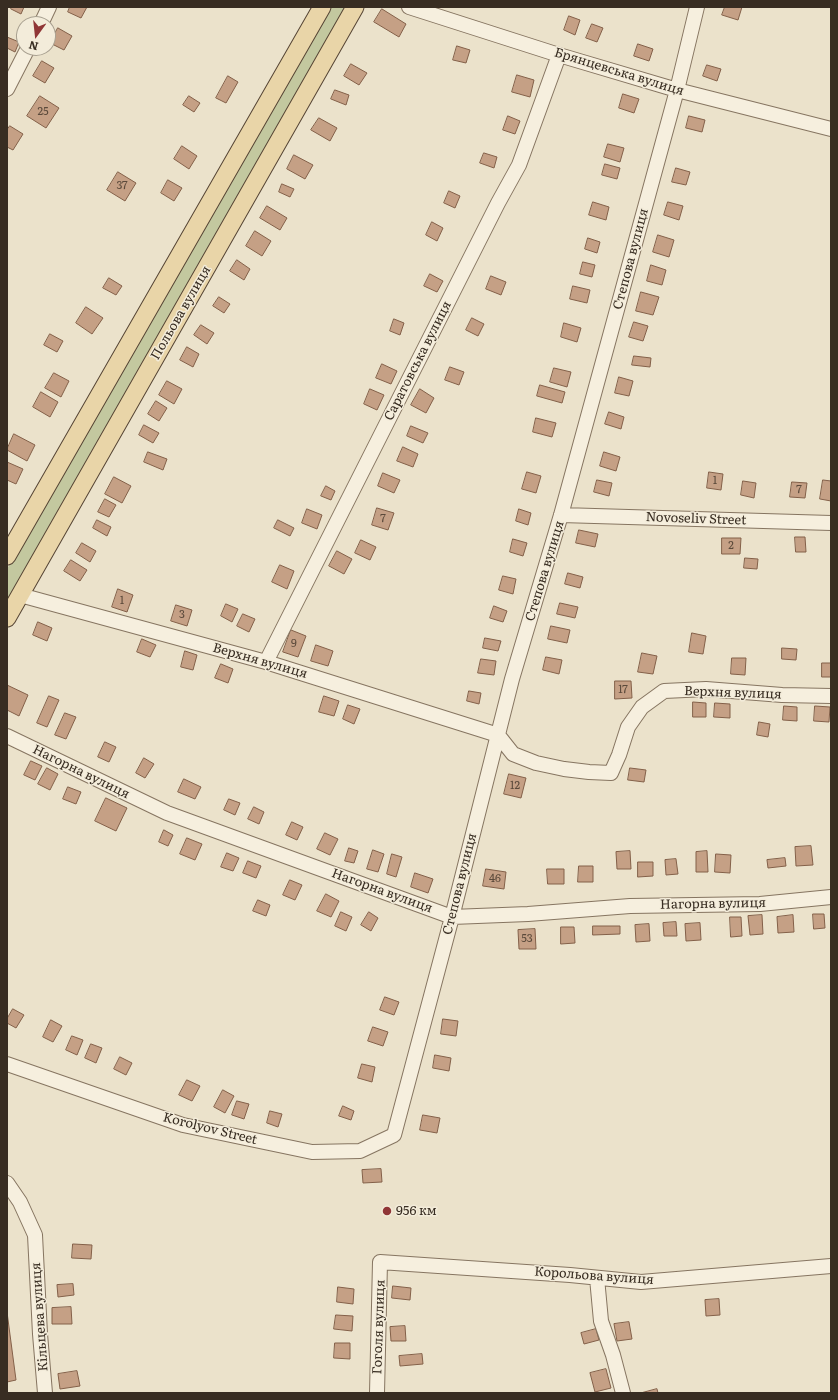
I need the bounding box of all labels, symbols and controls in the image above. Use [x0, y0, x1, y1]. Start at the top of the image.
north arrow [16, 16, 56, 56]
text: N [27, 38, 40, 56]
street label: Брянцевська вулиця [552, 45, 686, 99]
house number: 25 [37, 105, 49, 119]
house number: 37 [116, 179, 128, 193]
street label: Степова вулиця [610, 207, 652, 311]
street label: Польова вулиця [148, 263, 214, 363]
street label: Саратовська вулиця [381, 299, 455, 423]
house number: 1 [713, 474, 717, 488]
house number: 7 [796, 483, 802, 497]
street label: Novoseliv Street [645, 509, 747, 529]
house number: 7 [380, 512, 386, 526]
street label: Степова вулиця [522, 519, 568, 623]
house number: 2 [728, 539, 734, 553]
house number: 1 [120, 594, 124, 608]
house number: 3 [179, 608, 185, 622]
house number: 9 [291, 637, 297, 651]
street label: Верхня вулиця [211, 640, 309, 682]
house number: 17 [618, 683, 628, 697]
street label: Верхня вулиця [684, 684, 782, 702]
street label: Нагорна вулиця [30, 742, 132, 802]
house number: 12 [510, 779, 520, 793]
street label: Степова вулиця [440, 832, 480, 936]
street label: Нагорна вулиця [329, 866, 435, 916]
house number: 46 [489, 872, 501, 886]
street label: Нагорна вулиця [660, 895, 766, 913]
house number: 53 [521, 932, 533, 946]
street label: Korolyov Street [161, 1110, 259, 1148]
place label: 956 км [396, 1203, 437, 1219]
marker: 956 км [381, 1205, 393, 1217]
street label: Кільцева вулиця [28, 1262, 52, 1372]
street label: Корольова вулиця [534, 1264, 654, 1288]
street label: Гоголя вулиця [370, 1279, 388, 1375]

